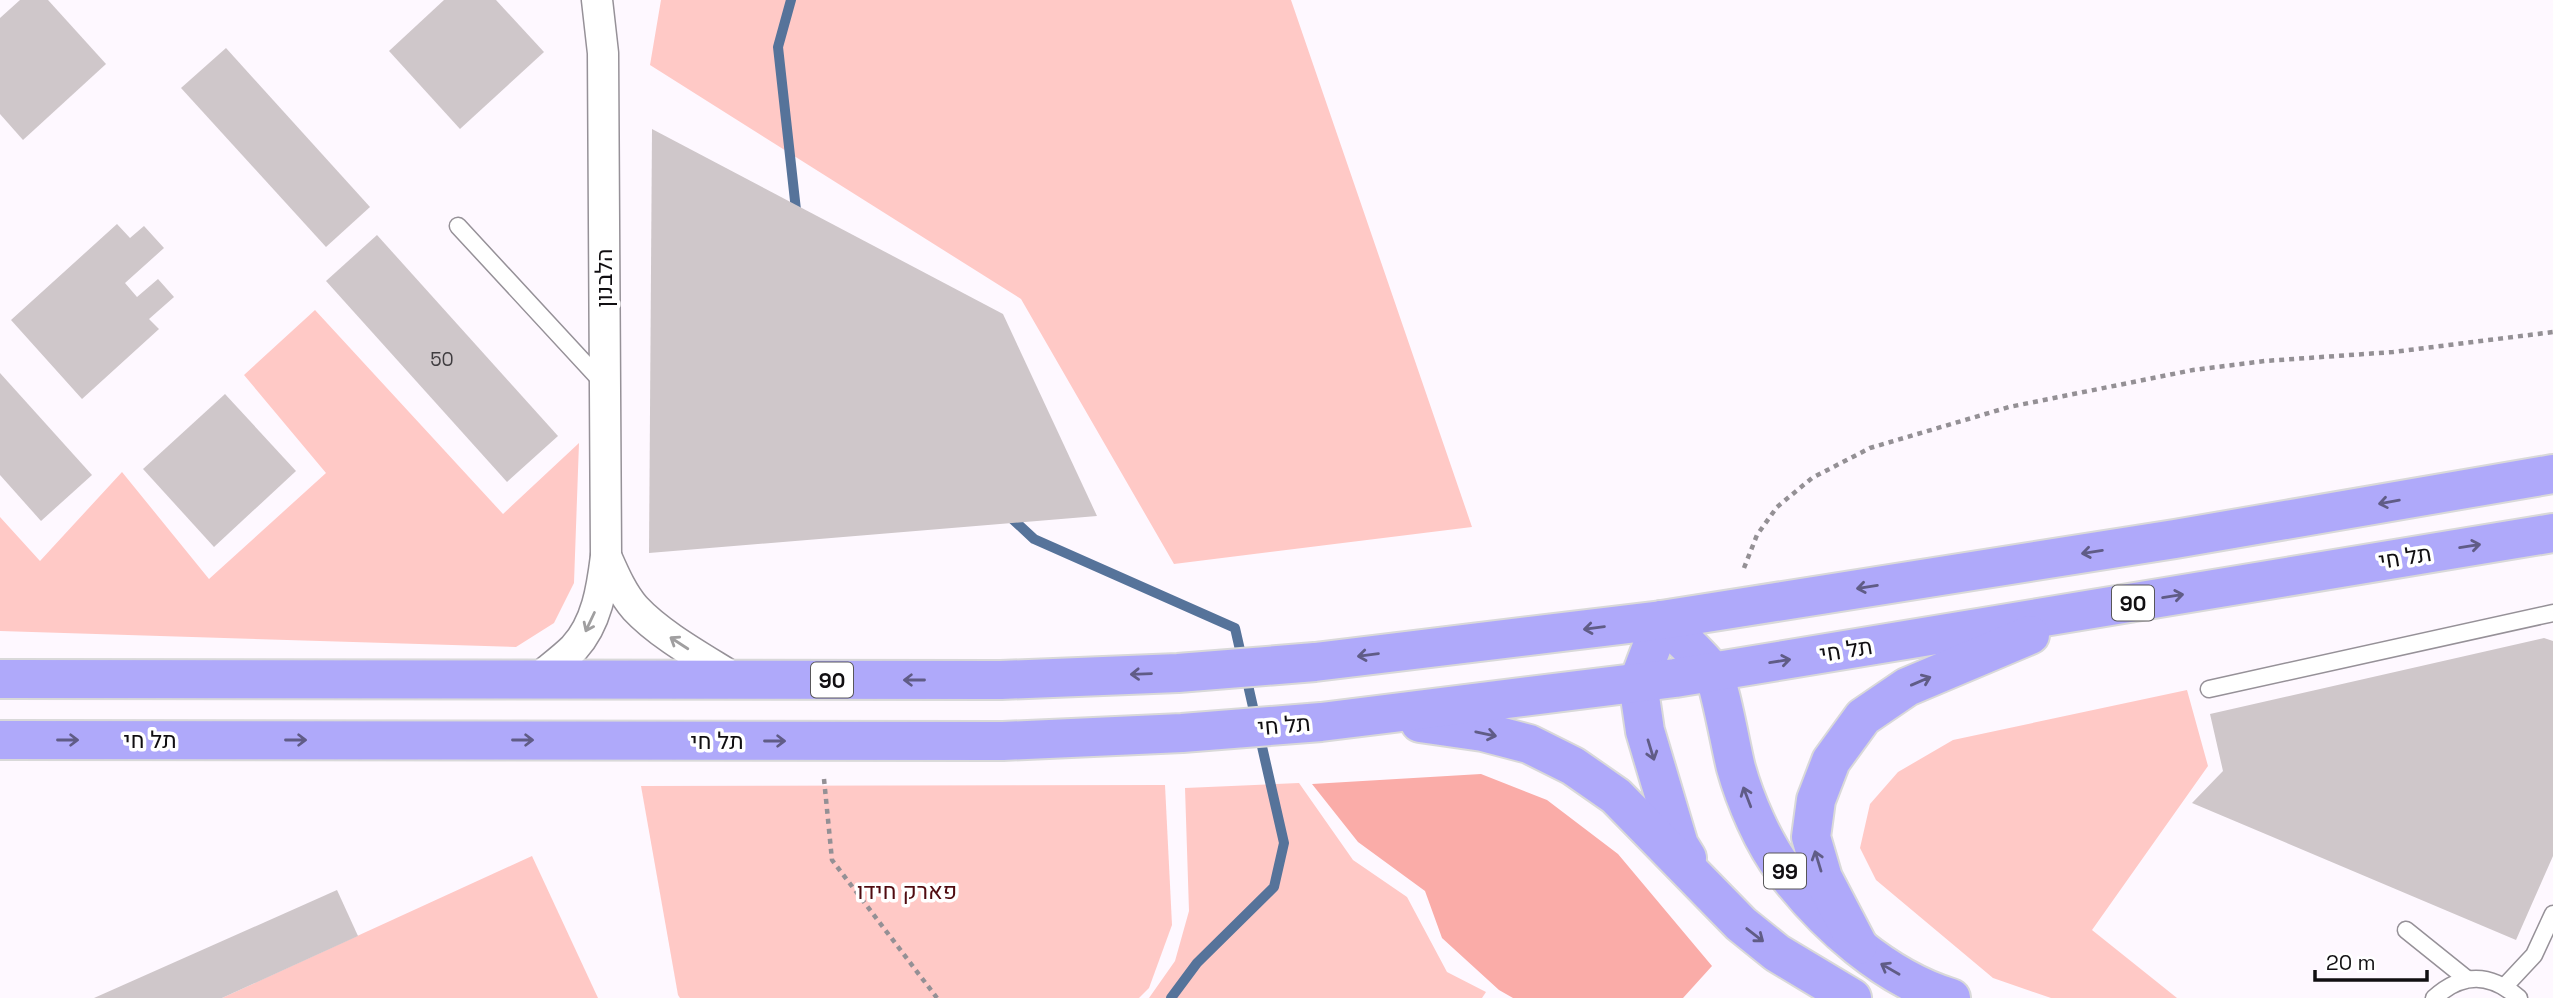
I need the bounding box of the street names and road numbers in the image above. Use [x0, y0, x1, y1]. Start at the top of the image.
street label: הלבנון [589, 248, 619, 308]
street label: תל חי [2376, 538, 2434, 576]
road number: 90 [2112, 586, 2154, 620]
street label: תל חי [1817, 631, 1875, 669]
road number: 90 [811, 662, 853, 698]
street label: תל חי [1256, 708, 1312, 742]
street label: תל חי [124, 725, 177, 755]
street label: תל חי [691, 726, 744, 756]
road number: 99 [1764, 854, 1806, 888]

